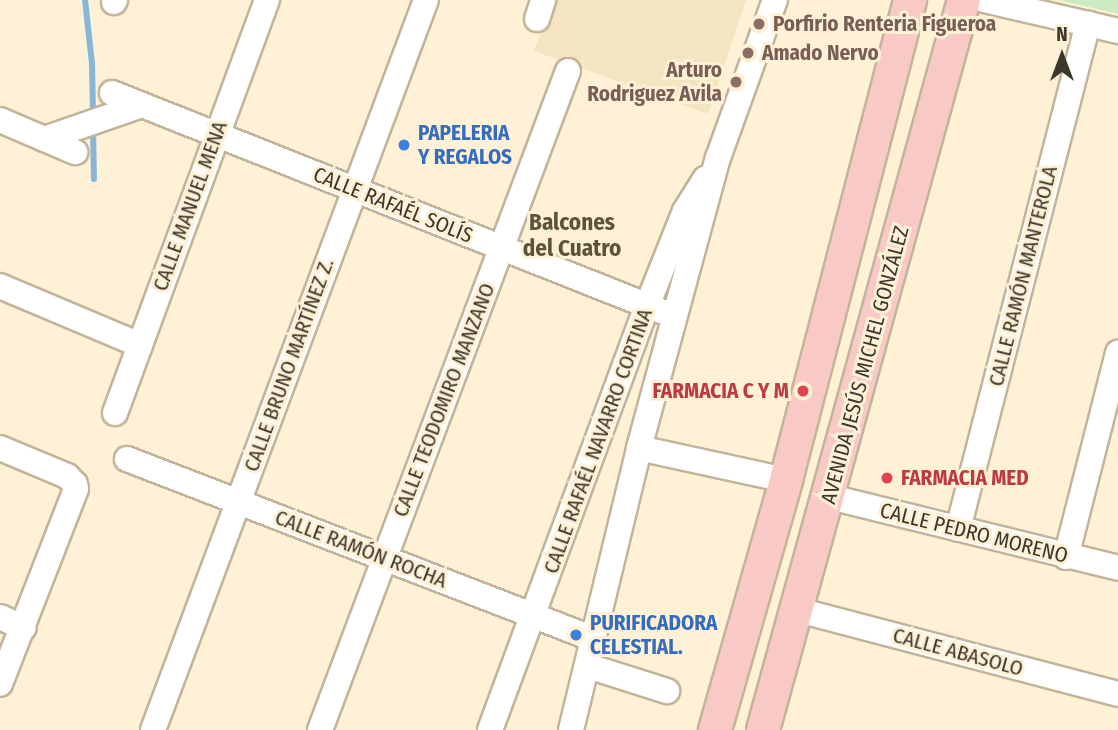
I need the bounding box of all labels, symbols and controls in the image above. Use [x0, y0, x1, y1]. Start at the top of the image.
place label: Porfirio Renteria Figueroa [773, 11, 996, 37]
marker: Porfirio Renteria Figueroa [751, 16, 767, 32]
north arrow [1027, 21, 1097, 91]
text: N [1056, 23, 1068, 46]
place label: Amado Nervo [762, 40, 879, 66]
marker: Amado Nervo [740, 45, 756, 61]
place label: Arturo Rodriguez Avila [587, 57, 722, 107]
marker: Arturo Rodriguez Avila [728, 74, 744, 90]
street label: CALLE MANUEL MENA [148, 118, 232, 294]
place label: PAPELERIA Y REGALOS [418, 120, 512, 170]
marker: PAPELERIA Y REGALOS [396, 137, 412, 153]
street label: CALLE RAFAÉL SOLÍS [310, 162, 476, 248]
street label: CALLE RAMÓN MANTEROLA [983, 163, 1063, 389]
district label: Balcones del Cuatro [523, 208, 621, 262]
street label: AVENIDA JESÚS MICHEL GONZÁLEZ [816, 223, 914, 507]
street label: CALLE BRUNO MARTÍNEZ Z. [239, 255, 339, 475]
street label: CALLE TEODOMIRO MANZANO [388, 280, 500, 520]
street label: CALLE RAFAÉL NAVARRO CORTINA [538, 305, 658, 577]
place label: FARMACIA C Y M [653, 378, 789, 404]
marker: FARMACIA C Y M [795, 383, 811, 399]
place label: FARMACIA MED [901, 465, 1029, 491]
marker: FARMACIA MED [879, 470, 895, 486]
street label: CALLE PEDRO MORENO [877, 497, 1071, 569]
street label: CALLE RAMÓN ROCHA [271, 505, 451, 593]
place label: PURIFICADORA CELESTIAL. [590, 610, 717, 660]
street label: CALLE ABASOLO [890, 623, 1026, 681]
marker: PURIFICADORA CELESTIAL. [568, 627, 584, 643]

